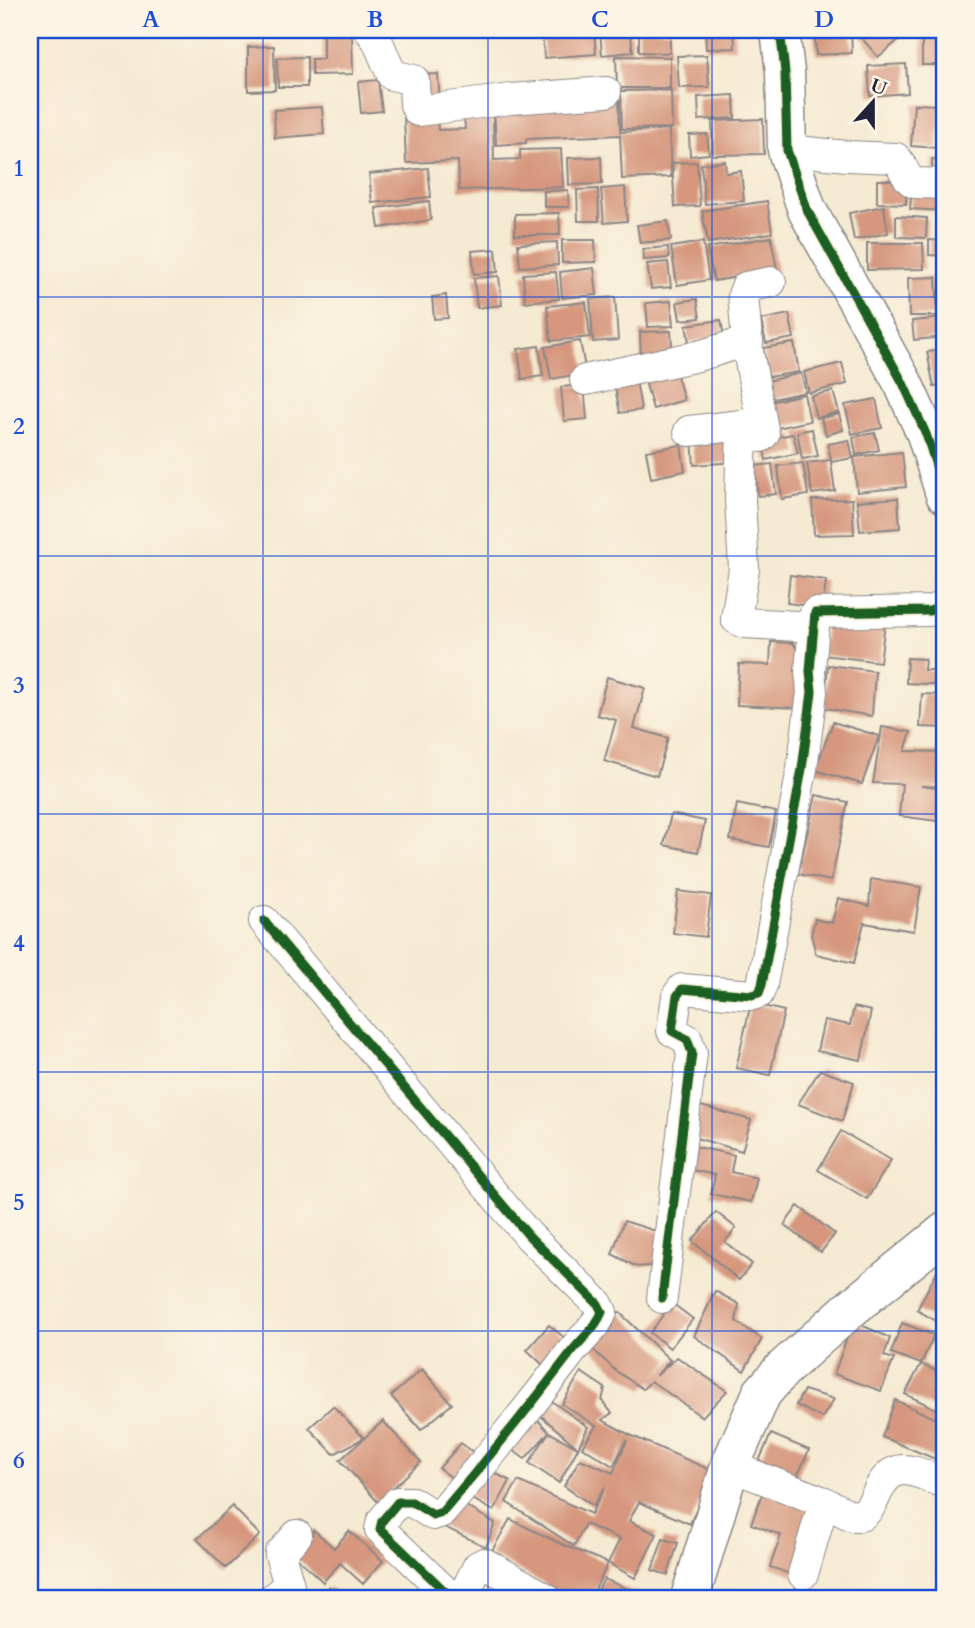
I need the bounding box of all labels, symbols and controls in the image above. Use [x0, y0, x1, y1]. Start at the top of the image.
text: A [142, 4, 160, 35]
text: B [367, 4, 383, 35]
text: C [591, 4, 609, 35]
text: D [814, 4, 834, 35]
north arrow [838, 66, 908, 136]
text: U [867, 72, 891, 102]
text: 1 [13, 153, 25, 184]
text: 2 [13, 411, 25, 442]
text: 3 [13, 670, 25, 701]
text: 4 [13, 928, 25, 959]
text: 5 [13, 1187, 25, 1218]
text: 6 [13, 1445, 25, 1476]

